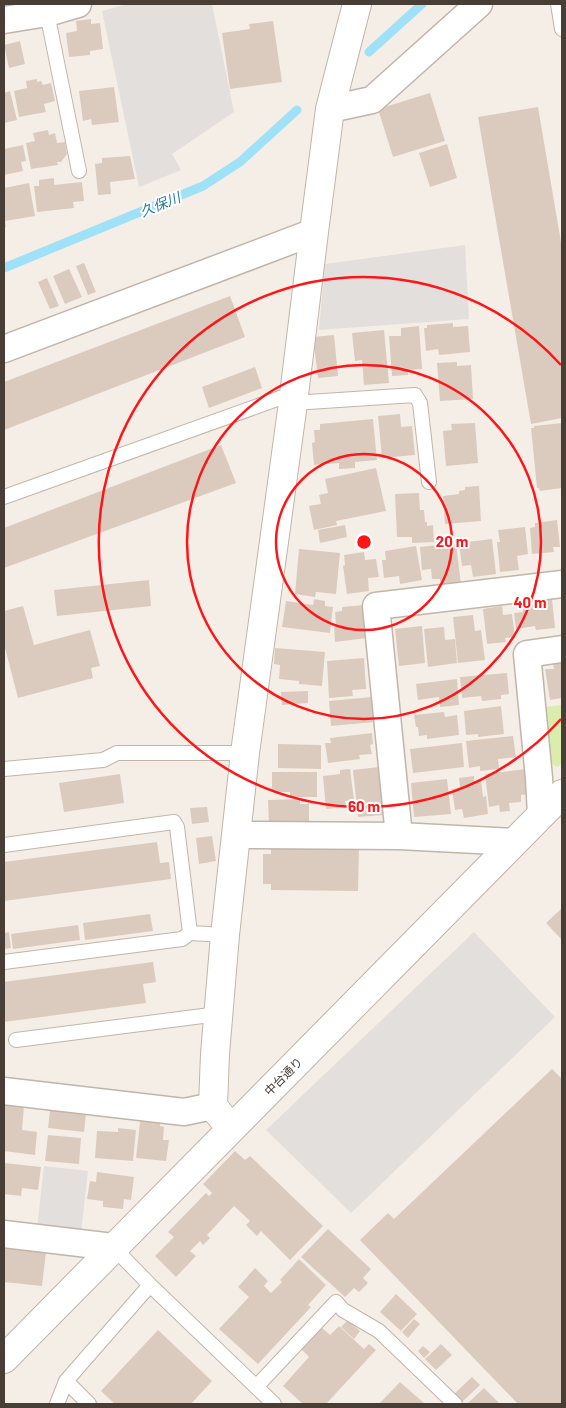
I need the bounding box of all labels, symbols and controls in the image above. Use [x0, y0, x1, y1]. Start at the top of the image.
water label: 久保川 [137, 188, 185, 220]
text: 20 m [436, 532, 468, 550]
centre of rings [355, 533, 373, 551]
text: 40 m [513, 593, 547, 611]
text: 60 m [348, 797, 380, 815]
street label: 中台通り [261, 1054, 305, 1098]

